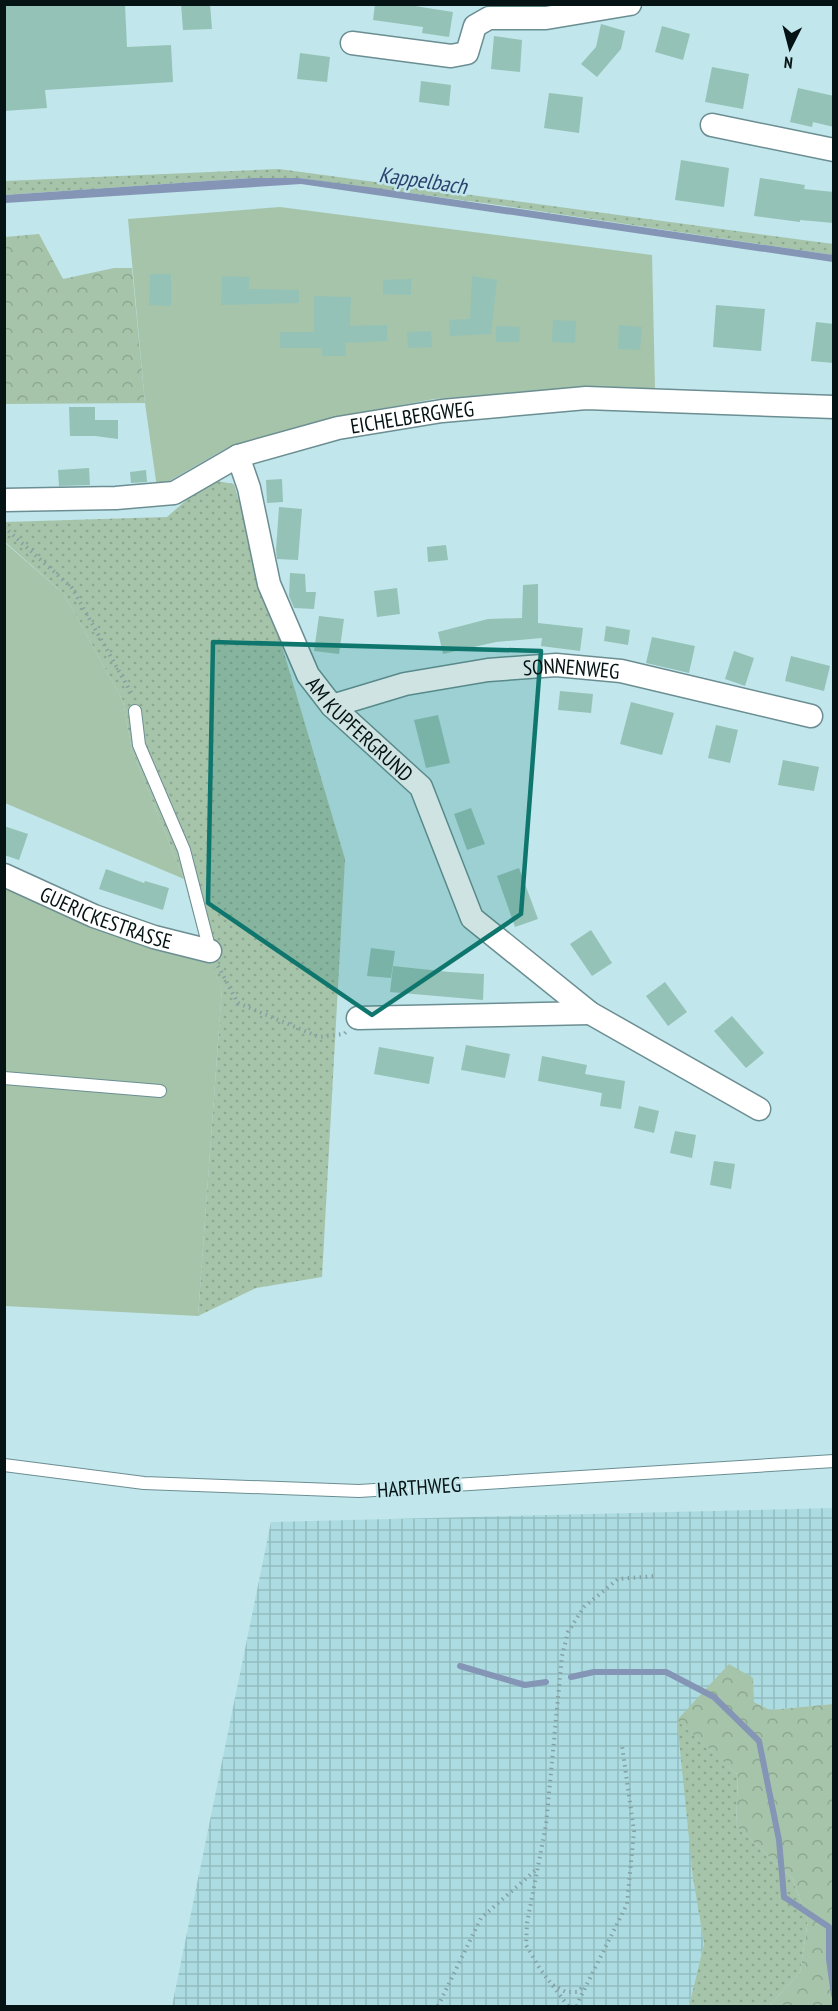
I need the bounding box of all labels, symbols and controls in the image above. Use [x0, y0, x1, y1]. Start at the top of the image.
north arrow [760, 18, 820, 78]
text: N [783, 53, 794, 73]
water label: Kappelbach [377, 160, 470, 200]
street label: EICHELBERGWEG [348, 395, 475, 439]
street label: SONNENWEG [522, 651, 621, 684]
street label: AM KUPFERGRUND [301, 671, 419, 787]
street label: GUERICKESTRASSE [36, 880, 175, 955]
street label: HARTHWEG [376, 1471, 462, 1503]

